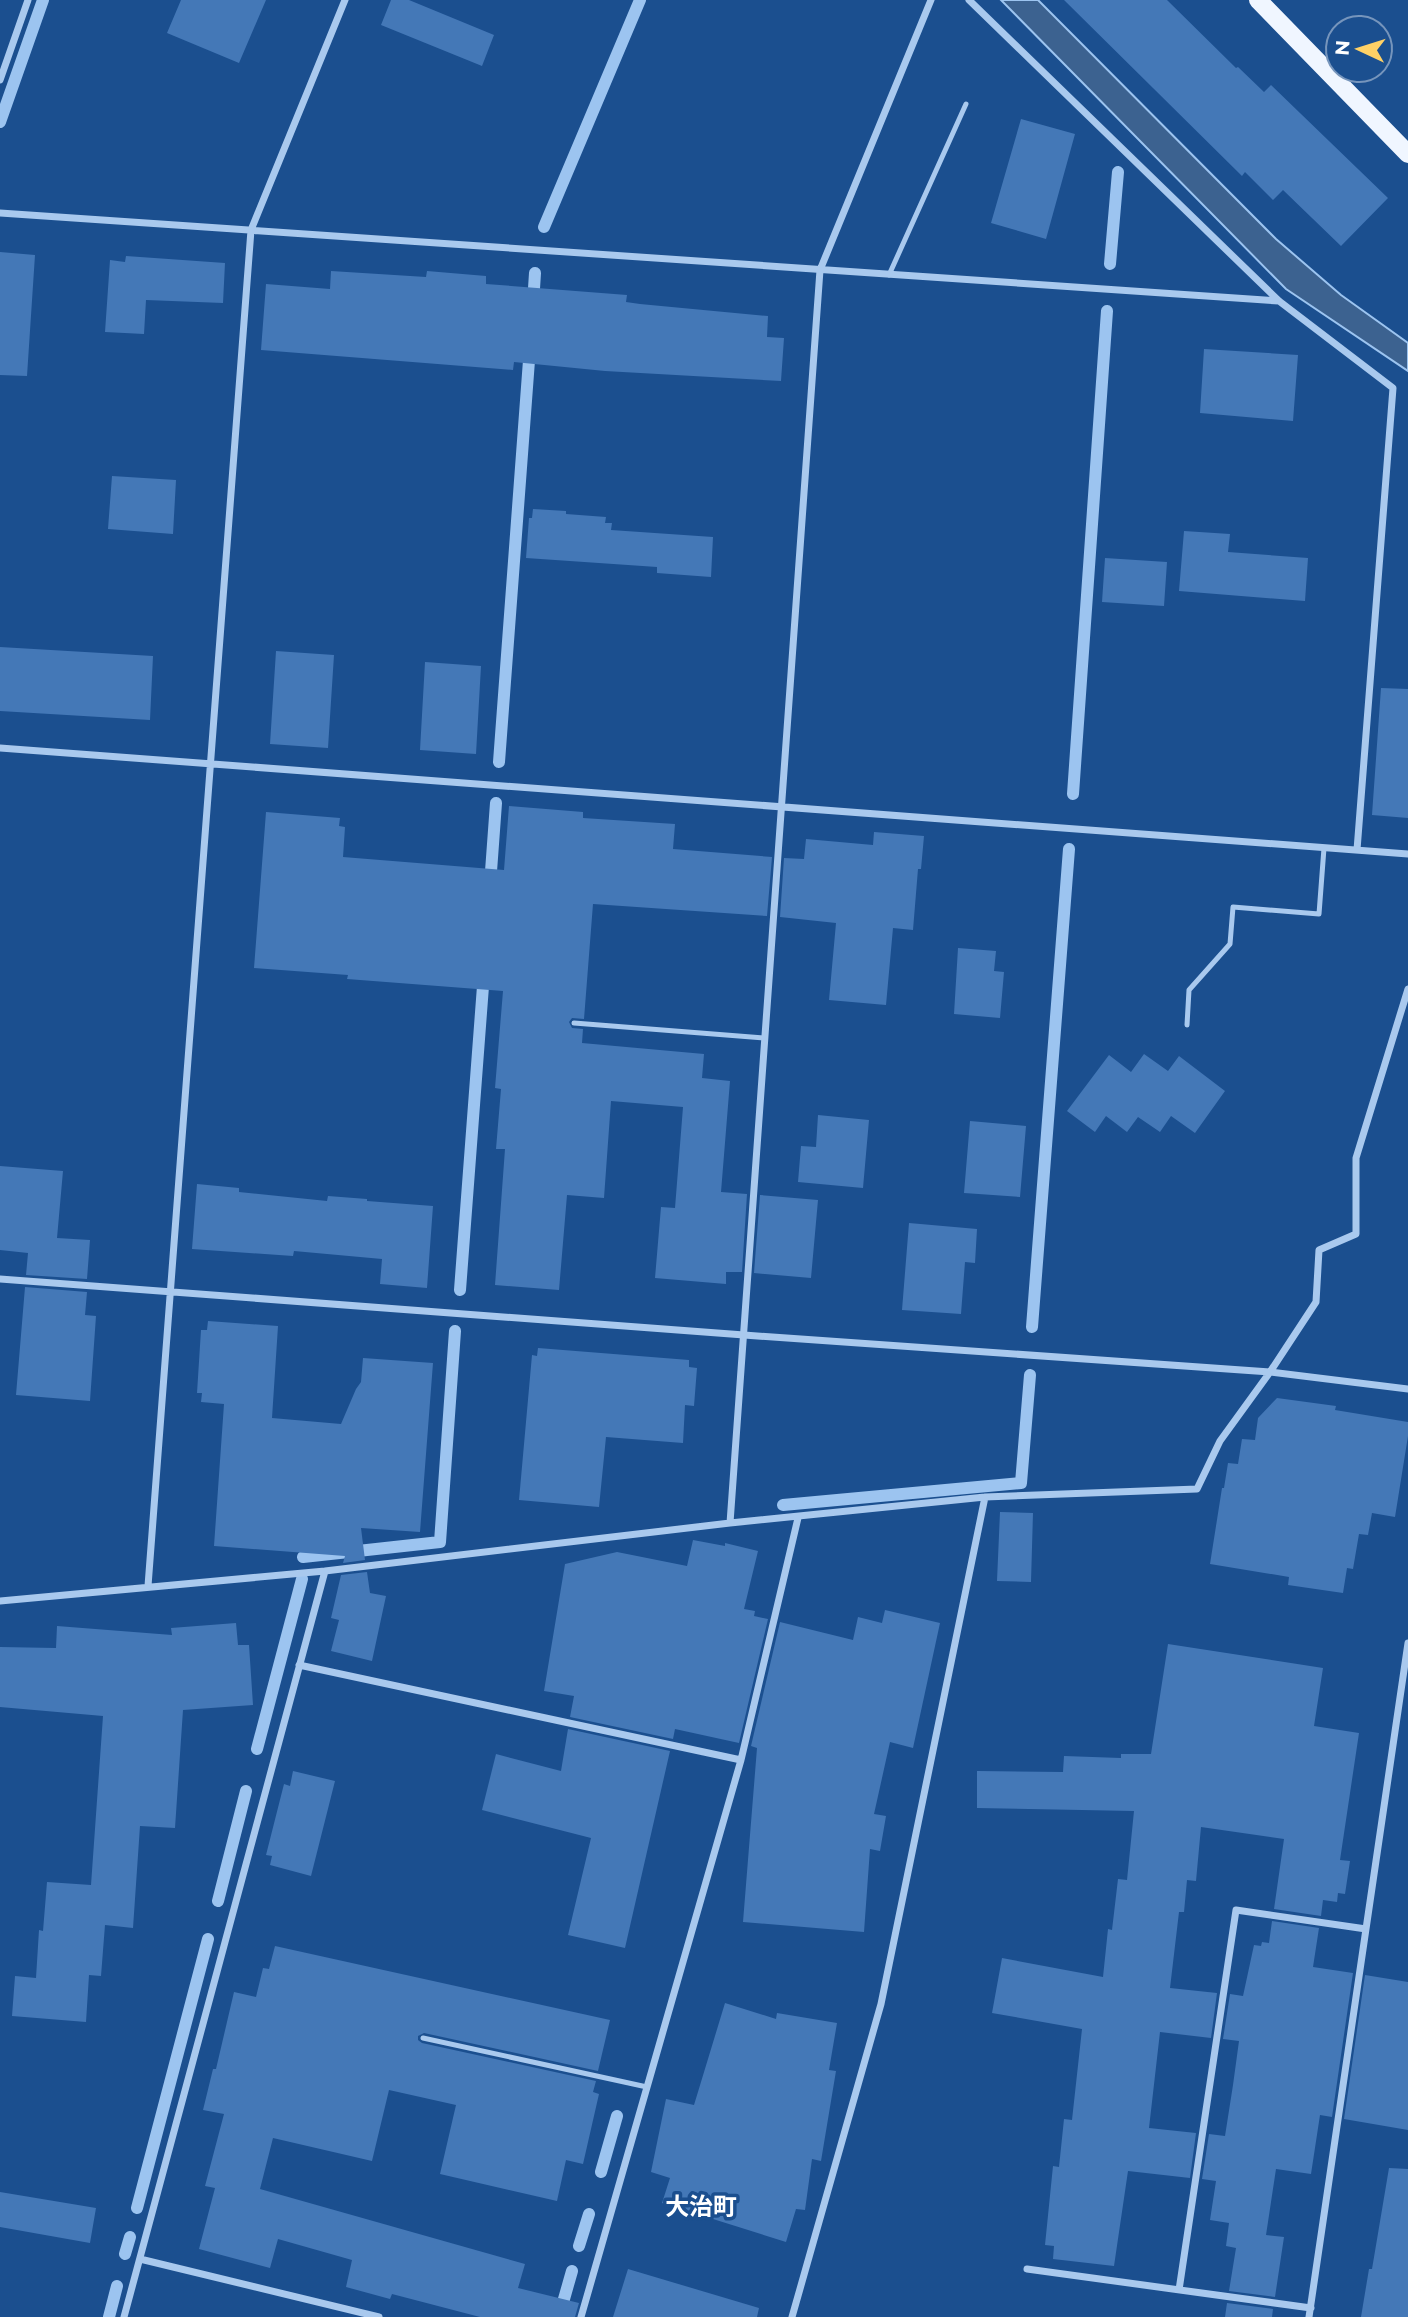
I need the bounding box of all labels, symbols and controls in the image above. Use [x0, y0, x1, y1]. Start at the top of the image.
north arrow [1324, 14, 1394, 84]
text: N [1331, 39, 1355, 56]
district label: 大治町 [665, 2192, 737, 2221]

